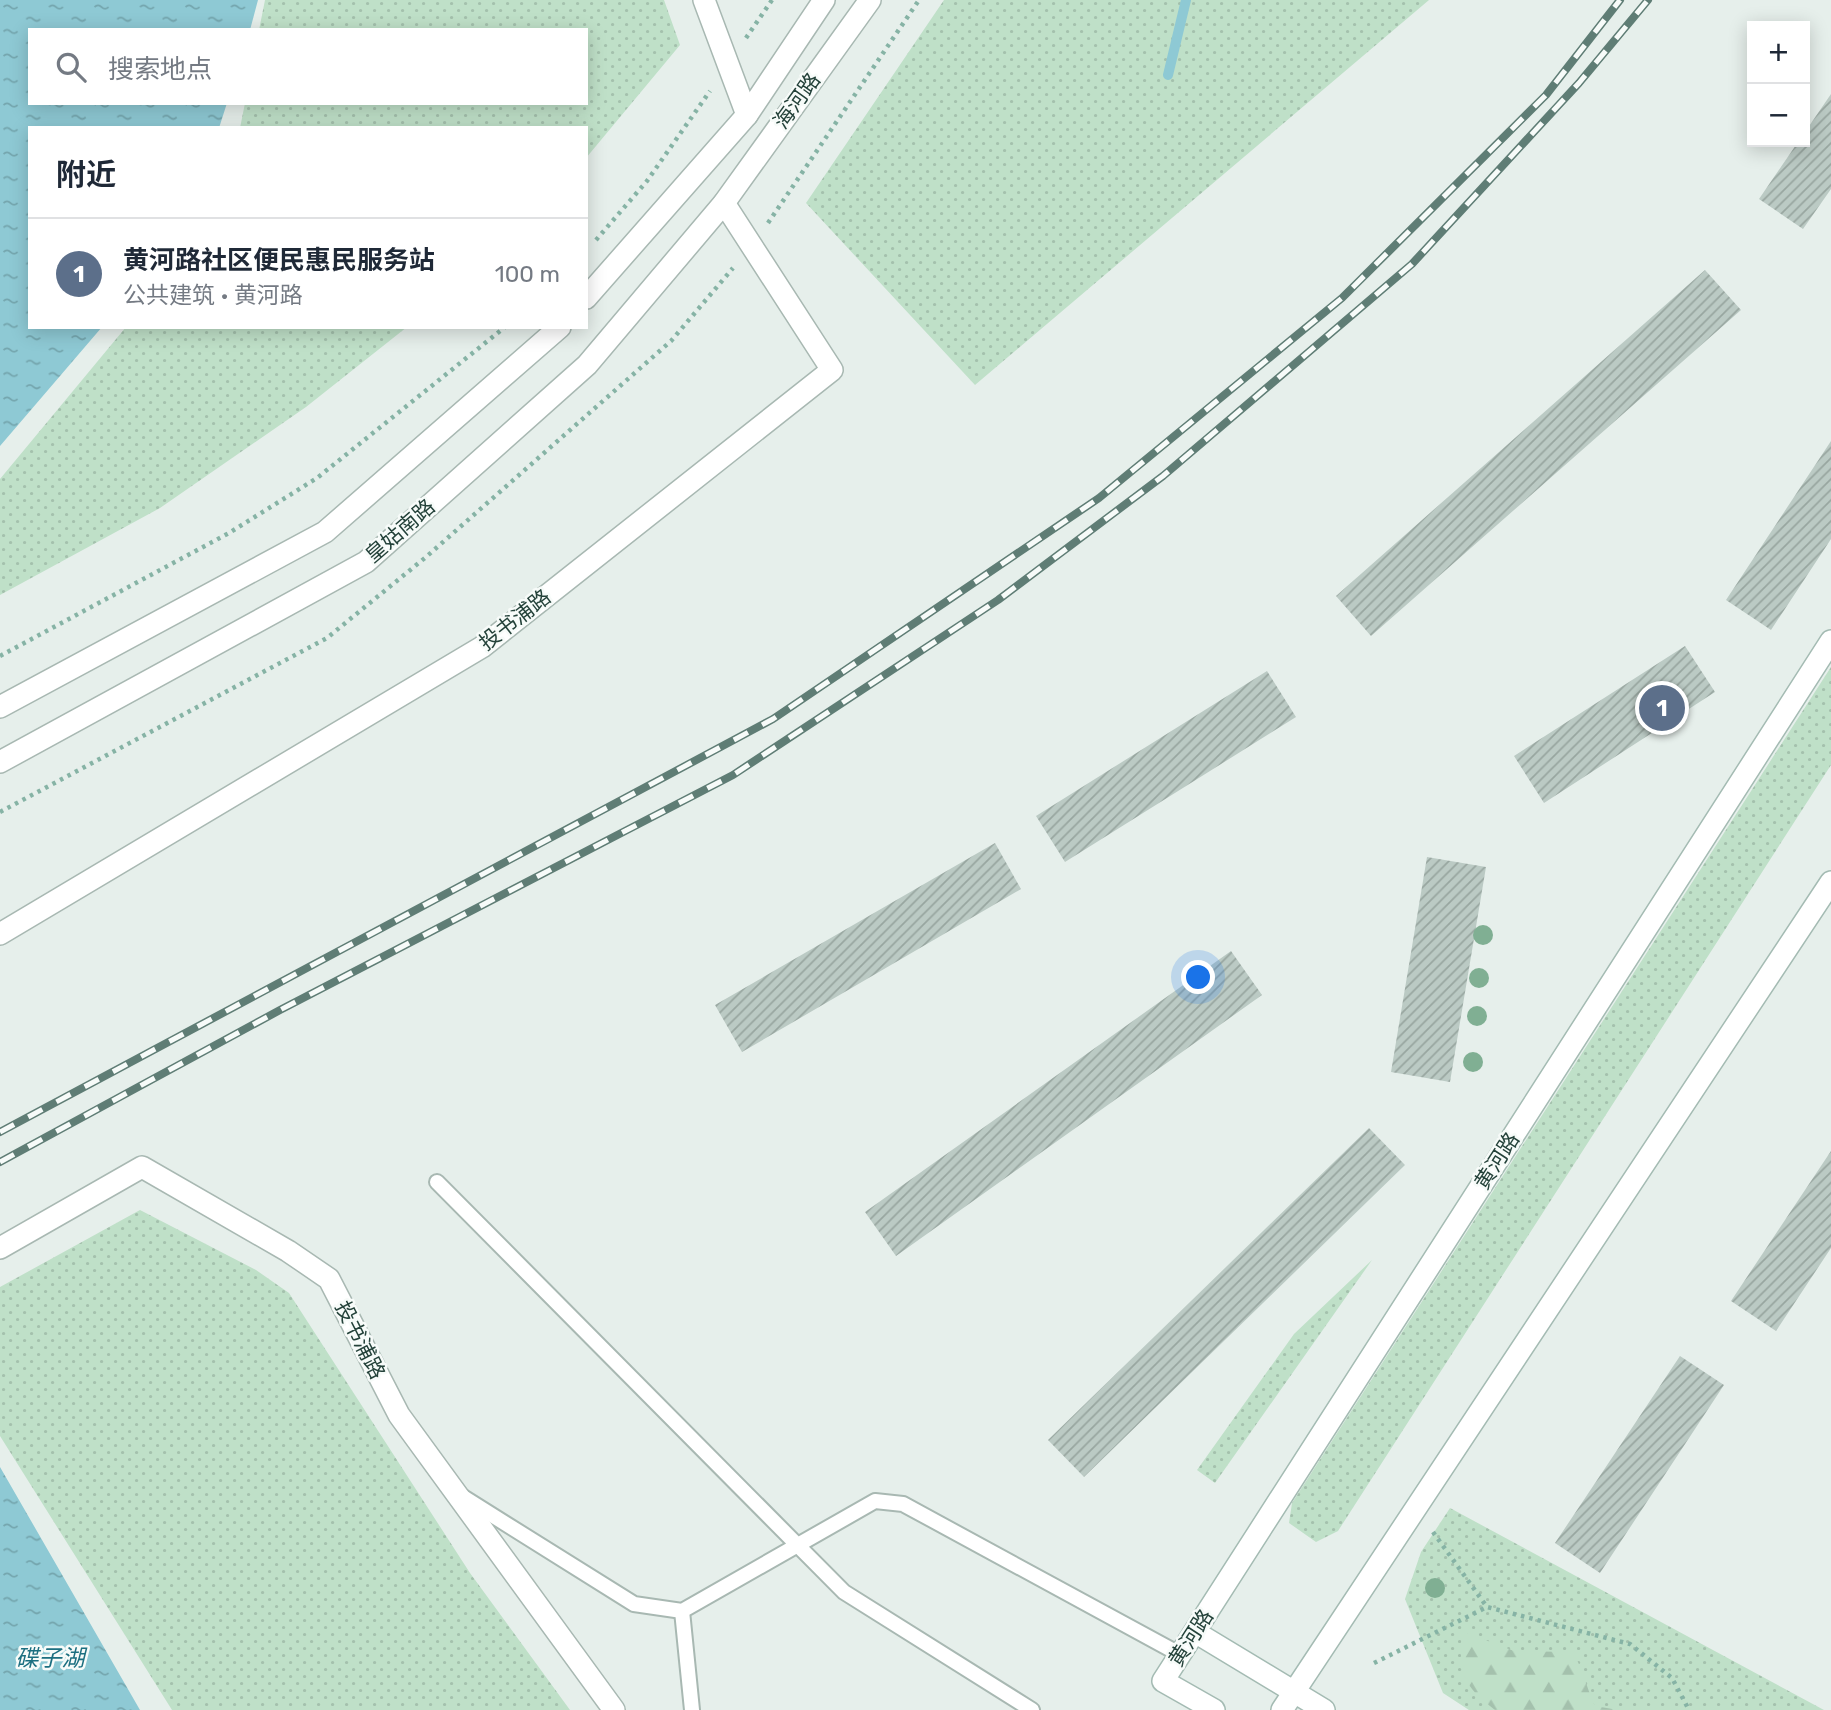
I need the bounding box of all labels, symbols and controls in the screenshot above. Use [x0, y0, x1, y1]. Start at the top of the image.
map controls [1747, 21, 1810, 147]
button: + [1747, 21, 1810, 84]
search box [28, 28, 588, 105]
icon: search [52, 48, 90, 86]
text: 搜索地点 [108, 54, 212, 85]
street label: 海河路 [768, 68, 825, 134]
button: − [1747, 84, 1810, 147]
text: 附近 [56, 157, 116, 193]
text: 黄河路社区便民惠民服务站 [123, 245, 435, 276]
text: 1 [73, 260, 85, 288]
text: 100 m [495, 260, 560, 288]
text: 公共建筑 · 黄河路 [123, 281, 303, 309]
street label: 皇姑南路 [360, 494, 440, 568]
street label: 投书浦路 [474, 584, 555, 655]
pin: 1 [1639, 682, 1685, 734]
your location [1181, 960, 1215, 994]
street label: 黄河路 [1469, 1128, 1524, 1194]
street label: 投书浦路 [330, 1297, 391, 1383]
street label: 黄河路 [1163, 1605, 1218, 1671]
water label: 碟子湖 [16, 1644, 88, 1672]

